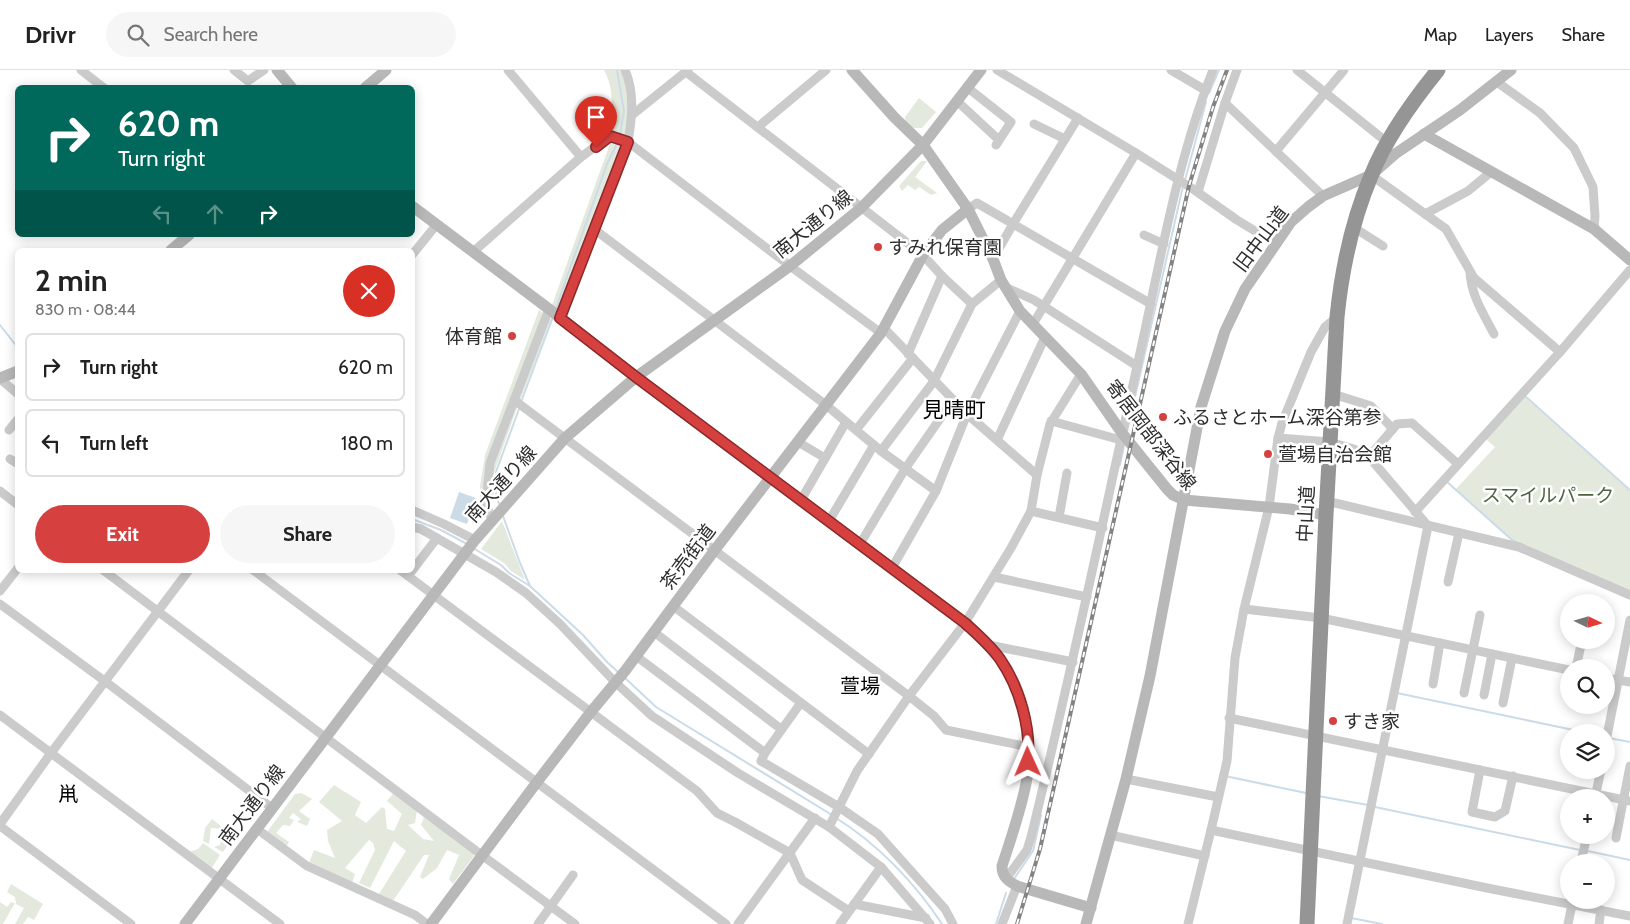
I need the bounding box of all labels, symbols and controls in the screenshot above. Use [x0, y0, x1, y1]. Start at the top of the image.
search box [106, 12, 456, 57]
text: Drivr [25, 20, 76, 49]
icon: search [124, 21, 152, 49]
text: Search here [164, 23, 258, 46]
text: Map [1424, 24, 1457, 46]
text: Layers [1485, 24, 1534, 46]
text: Share [1562, 24, 1605, 46]
pin [575, 96, 617, 147]
text: 620 m [118, 102, 219, 145]
icon: arrive [582, 103, 610, 131]
icon: right [35, 105, 100, 170]
text: Turn right [118, 145, 205, 172]
street label: 南大通り線 [769, 185, 857, 263]
icon: left [148, 200, 176, 228]
icon: ahead [201, 200, 229, 228]
icon: right [254, 200, 282, 228]
street label: 旧中山道 [1229, 202, 1293, 276]
place label: すみれ保育園 [888, 236, 1002, 259]
marker: すみれ保育園 [872, 241, 884, 253]
text: 2 min [35, 262, 107, 299]
button: close [343, 265, 395, 317]
text: 830 m · 08:44 [35, 300, 136, 319]
place label: 体育館 [445, 325, 502, 348]
marker: 体育館 [506, 330, 518, 342]
icon: right [37, 353, 65, 381]
text: Turn right [80, 356, 158, 379]
text: 620 m [338, 356, 393, 379]
street label: 寄居岡部深谷線 [1101, 376, 1201, 494]
district label: 見晴町 [923, 397, 986, 422]
place label: ふるさとホーム深谷第参 [1173, 406, 1381, 429]
marker: ふるさとホーム深谷第参 [1157, 411, 1169, 423]
icon: left [37, 429, 65, 457]
text: Turn left [80, 432, 148, 455]
text: 180 m [341, 432, 393, 455]
street label: 南大通り線 [461, 441, 541, 527]
place label: 萱場自治会館 [1278, 443, 1392, 466]
marker: 萱場自治会館 [1262, 448, 1274, 460]
park label: スマイルパーク [1482, 484, 1614, 507]
street label: 中山道 [1293, 485, 1319, 543]
button: Exit [35, 505, 210, 563]
button: Share [220, 505, 395, 563]
street label: 茶売街道 [656, 520, 720, 594]
north arrow [1560, 594, 1615, 649]
map controls [1560, 594, 1615, 909]
button: search [1560, 659, 1615, 714]
district label: 萱場 [840, 674, 880, 698]
place label: すき家 [1343, 710, 1400, 733]
marker: すき家 [1327, 715, 1339, 727]
button: layers [1560, 724, 1615, 779]
position arrow [1001, 735, 1053, 787]
street label: 南大通り線 [214, 760, 290, 850]
district label: 鼡 [58, 782, 78, 806]
button: + [1560, 789, 1615, 844]
button: − [1560, 854, 1615, 909]

